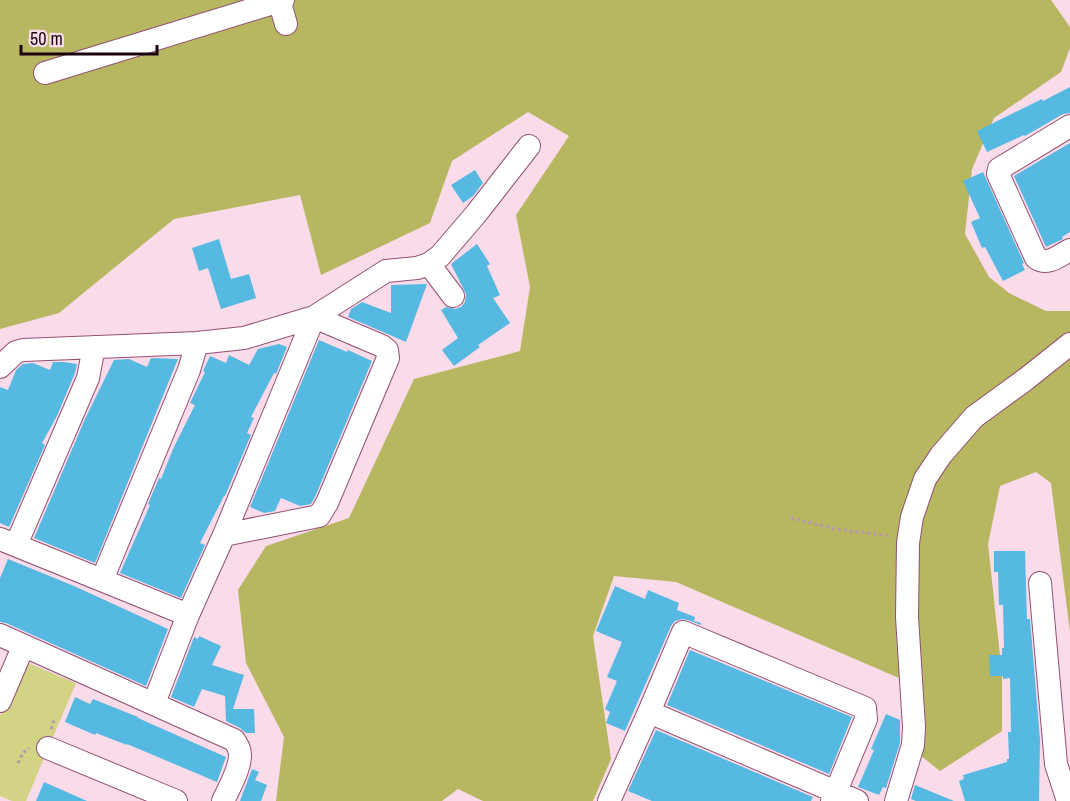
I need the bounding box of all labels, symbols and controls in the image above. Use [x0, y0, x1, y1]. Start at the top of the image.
scale bar [21, 18, 158, 56]
text: 50 m [30, 26, 63, 51]

